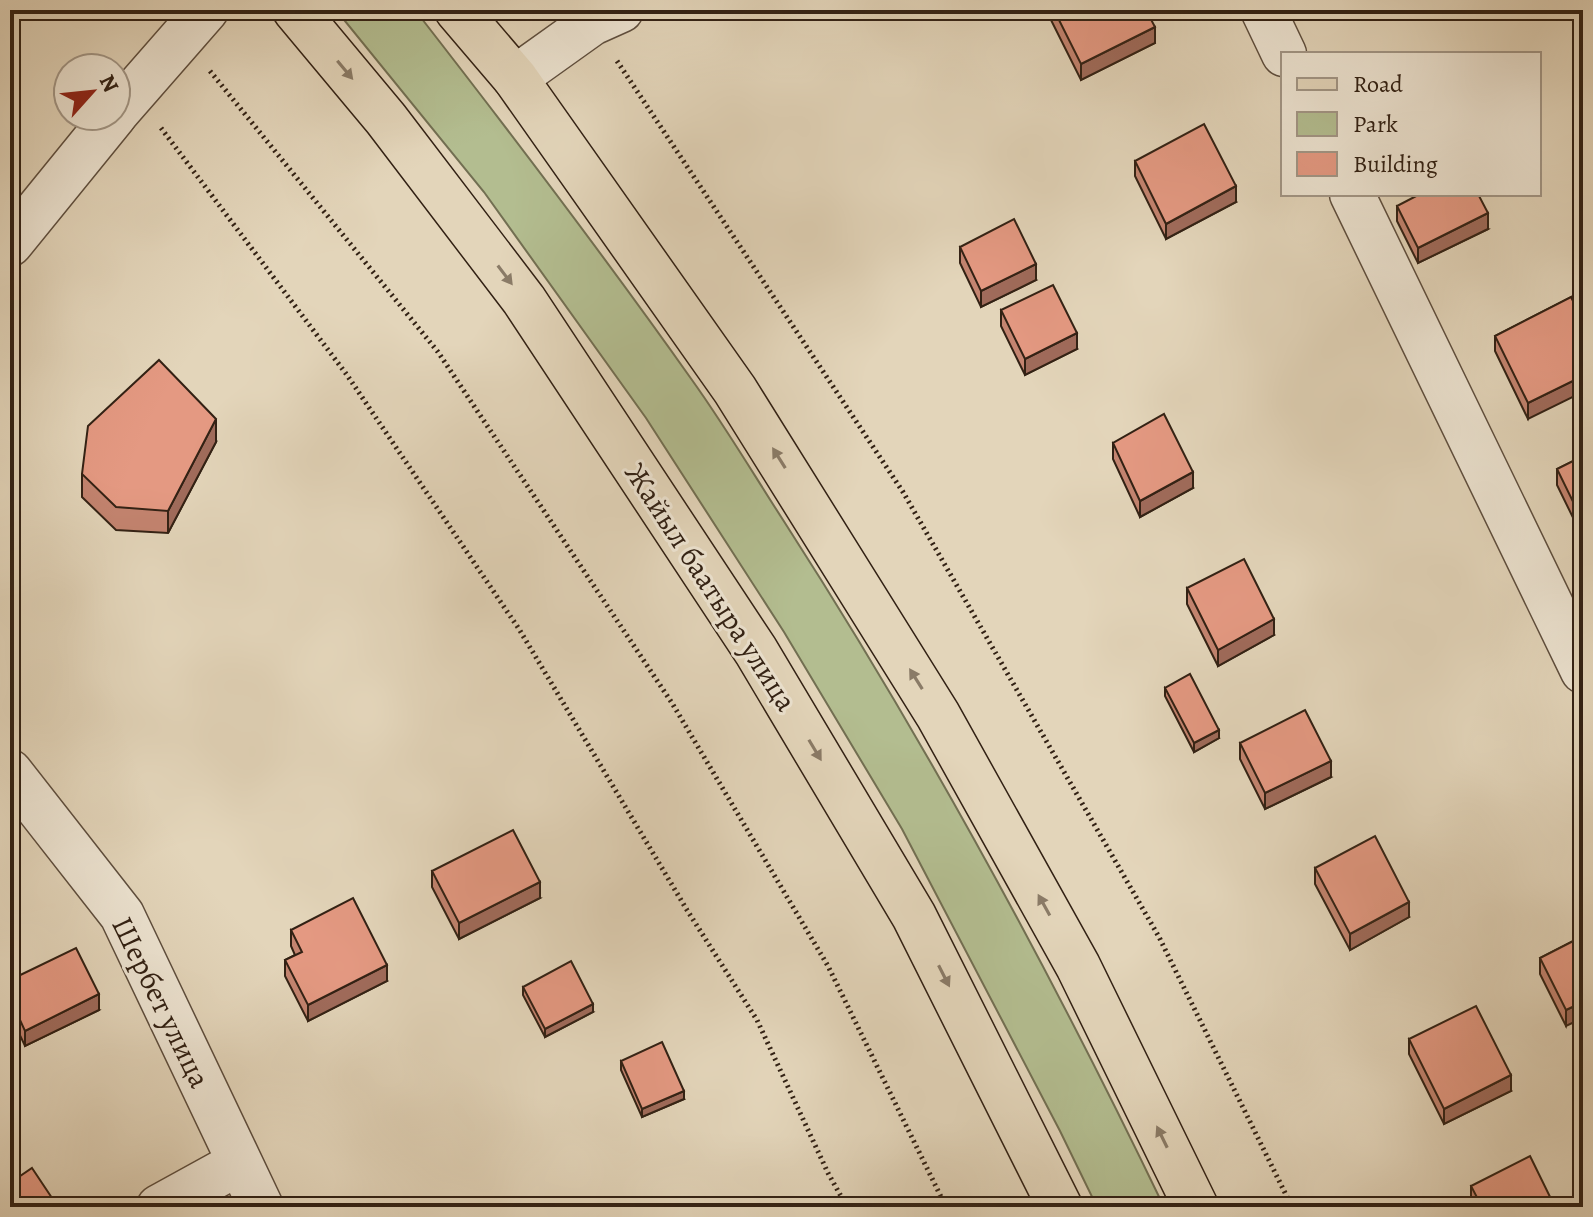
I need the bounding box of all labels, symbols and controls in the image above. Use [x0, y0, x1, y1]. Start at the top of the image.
north arrow [52, 52, 132, 132]
legend [1281, 52, 1541, 196]
one-way arrow [336, 60, 353, 80]
text: Road [1353, 68, 1403, 100]
text: N [92, 69, 126, 97]
text: Park [1353, 108, 1398, 140]
text: Building [1353, 148, 1438, 180]
one-way arrow [496, 265, 512, 285]
one-way arrow [771, 448, 786, 469]
street label: Жайыл баатыра улица [616, 455, 806, 719]
one-way arrow [910, 668, 924, 690]
one-way arrow [808, 739, 822, 761]
one-way arrow [1038, 894, 1052, 916]
street label: Шербет улица [102, 910, 220, 1095]
one-way arrow [937, 964, 951, 987]
one-way arrow [1155, 1125, 1169, 1149]

